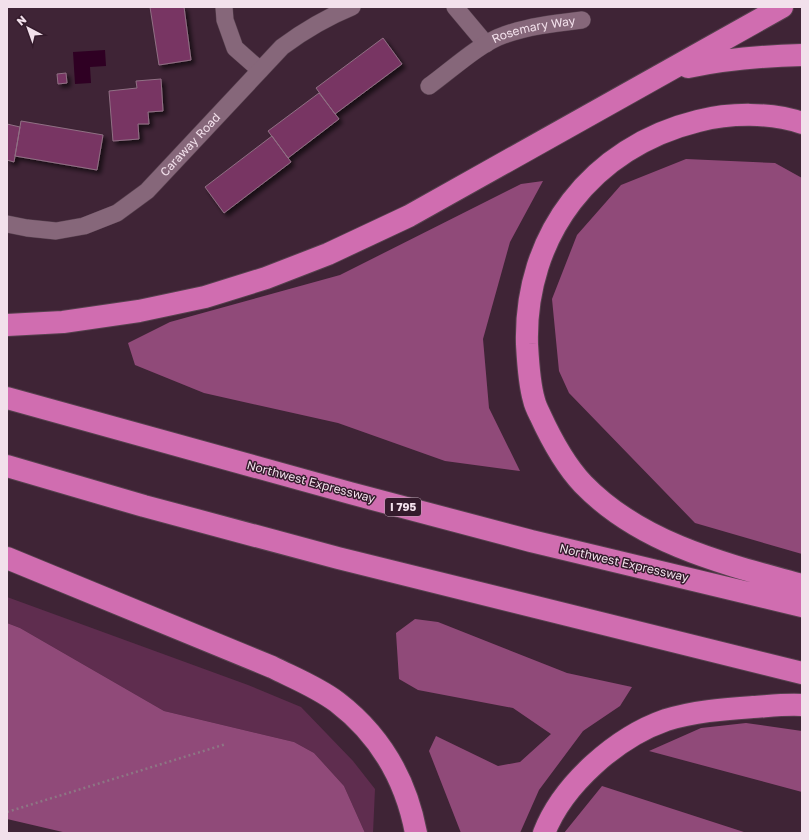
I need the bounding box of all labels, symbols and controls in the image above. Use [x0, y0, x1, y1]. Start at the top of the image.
north arrow [8, 8, 48, 48]
text: N [14, 12, 29, 28]
street label: Rosemary Way [489, 13, 576, 46]
street label: Caraway Road [157, 110, 223, 179]
street label: Northwest Expressway [245, 457, 377, 506]
road number: I 795 [385, 498, 421, 516]
street label: Northwest Expressway [558, 540, 691, 585]

